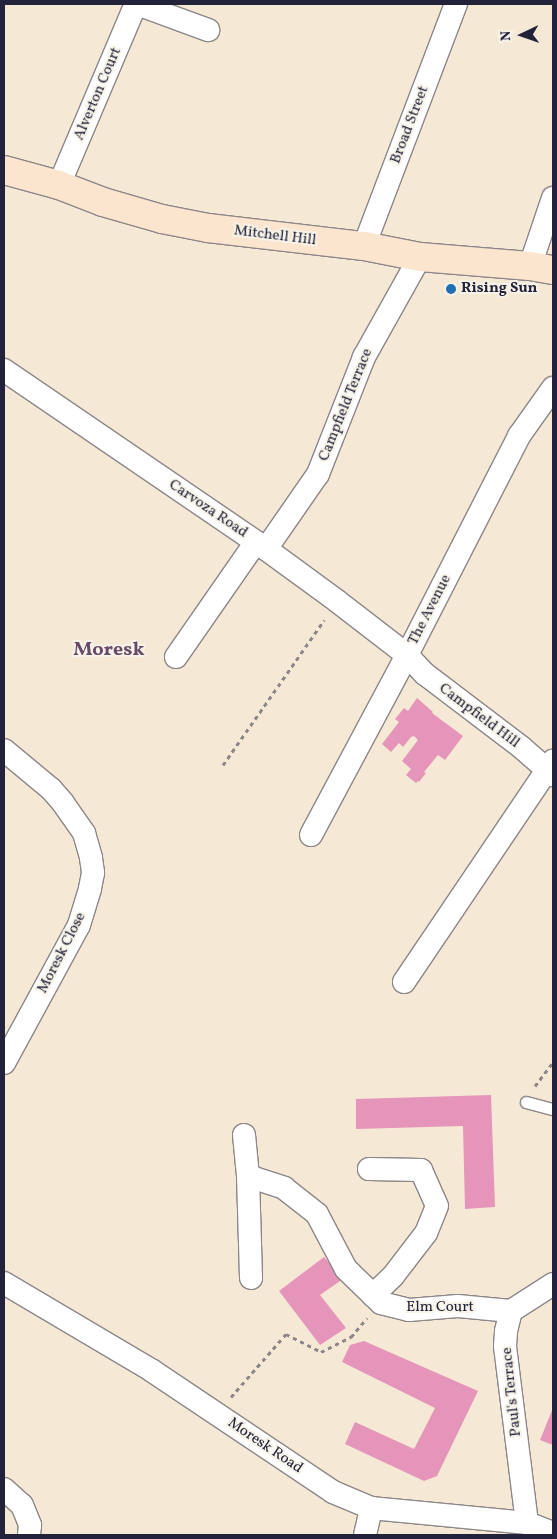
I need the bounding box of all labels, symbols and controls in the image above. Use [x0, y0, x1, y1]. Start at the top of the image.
north arrow [497, 10, 547, 60]
text: N [497, 30, 516, 41]
street label: Alverton Court [70, 45, 126, 143]
street label: Broad Street [387, 84, 433, 166]
street label: Mitchell Hill [233, 222, 317, 250]
place label: Rising Sun [461, 280, 537, 298]
marker: Rising Sun [445, 283, 457, 295]
street label: Campfield Terrace [315, 346, 377, 464]
street label: Carvoza Road [165, 476, 251, 542]
street label: The Avenue [405, 572, 455, 648]
district label: Moresk [73, 638, 145, 662]
street label: Campfield Hill [435, 680, 523, 752]
street label: Moresk Close [34, 910, 90, 996]
street label: Elm Court [406, 1299, 474, 1317]
street label: Paul's Terrace [498, 1346, 526, 1438]
street label: Moresk Road [224, 1414, 306, 1478]

